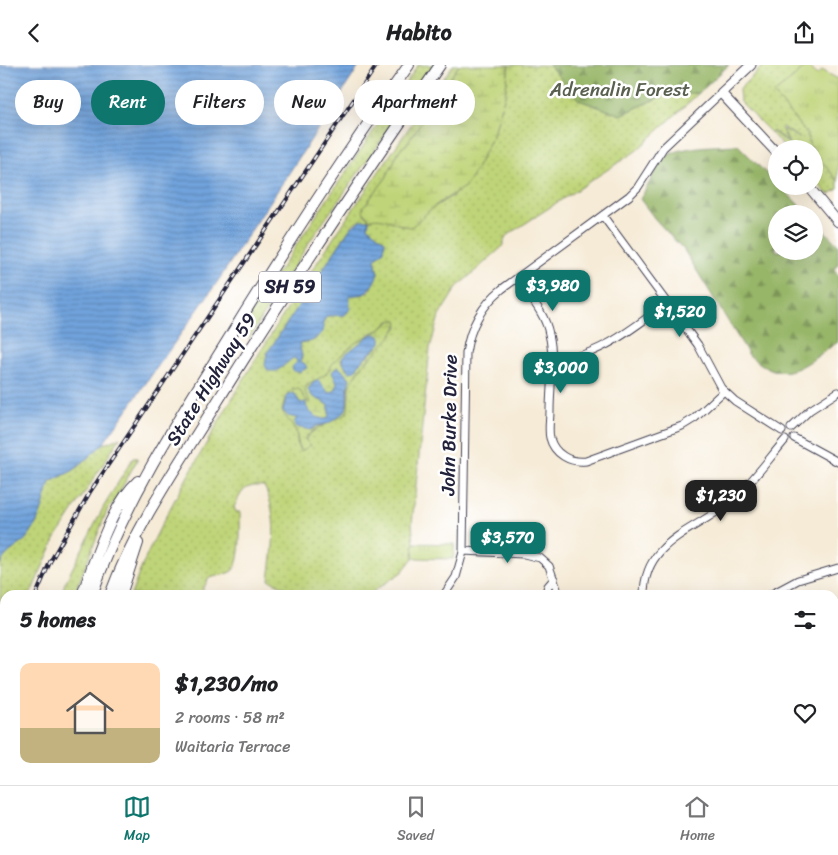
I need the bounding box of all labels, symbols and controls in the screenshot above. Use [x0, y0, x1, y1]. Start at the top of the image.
text: Habito [386, 13, 452, 52]
icon: back [20, 19, 48, 47]
icon: share [790, 19, 818, 47]
park label: Adrenalin Forest [549, 73, 690, 106]
chip: Buy [15, 80, 81, 125]
chip: Rent [91, 80, 165, 125]
chip: Filters [175, 80, 264, 125]
chip: New [274, 80, 344, 125]
chip: Apartment [354, 80, 475, 125]
map controls [768, 140, 823, 260]
button: locate [768, 140, 823, 195]
button: layers [768, 205, 823, 260]
pin: $3,980 [512, 269, 594, 312]
road number: SH 59 [259, 271, 321, 303]
text: $3,980 [526, 271, 580, 300]
pin: $1,520 [639, 295, 721, 338]
text: $1,520 [654, 297, 706, 326]
street label: State Highway 59 [157, 306, 265, 452]
pin: $3,000 [520, 351, 602, 394]
text: $3,000 [534, 353, 588, 382]
street label: John Burke Drive [431, 354, 467, 497]
pin: $1,230 [680, 479, 762, 522]
text: $1,230 [696, 481, 746, 510]
pin: $3,570 [467, 521, 549, 564]
text: $3,570 [482, 523, 534, 552]
text: 5 homes [20, 601, 96, 639]
icon: filters [791, 606, 819, 634]
text: $1,230/mo [175, 665, 278, 703]
icon: home [60, 683, 120, 743]
icon: heart [791, 699, 819, 727]
text: 2 rooms · 58 m² [175, 703, 285, 732]
text: Waitaria Terrace [175, 732, 291, 761]
tab: Map [123, 793, 151, 848]
tab: Saved [397, 793, 434, 848]
tab: Home [680, 793, 715, 848]

